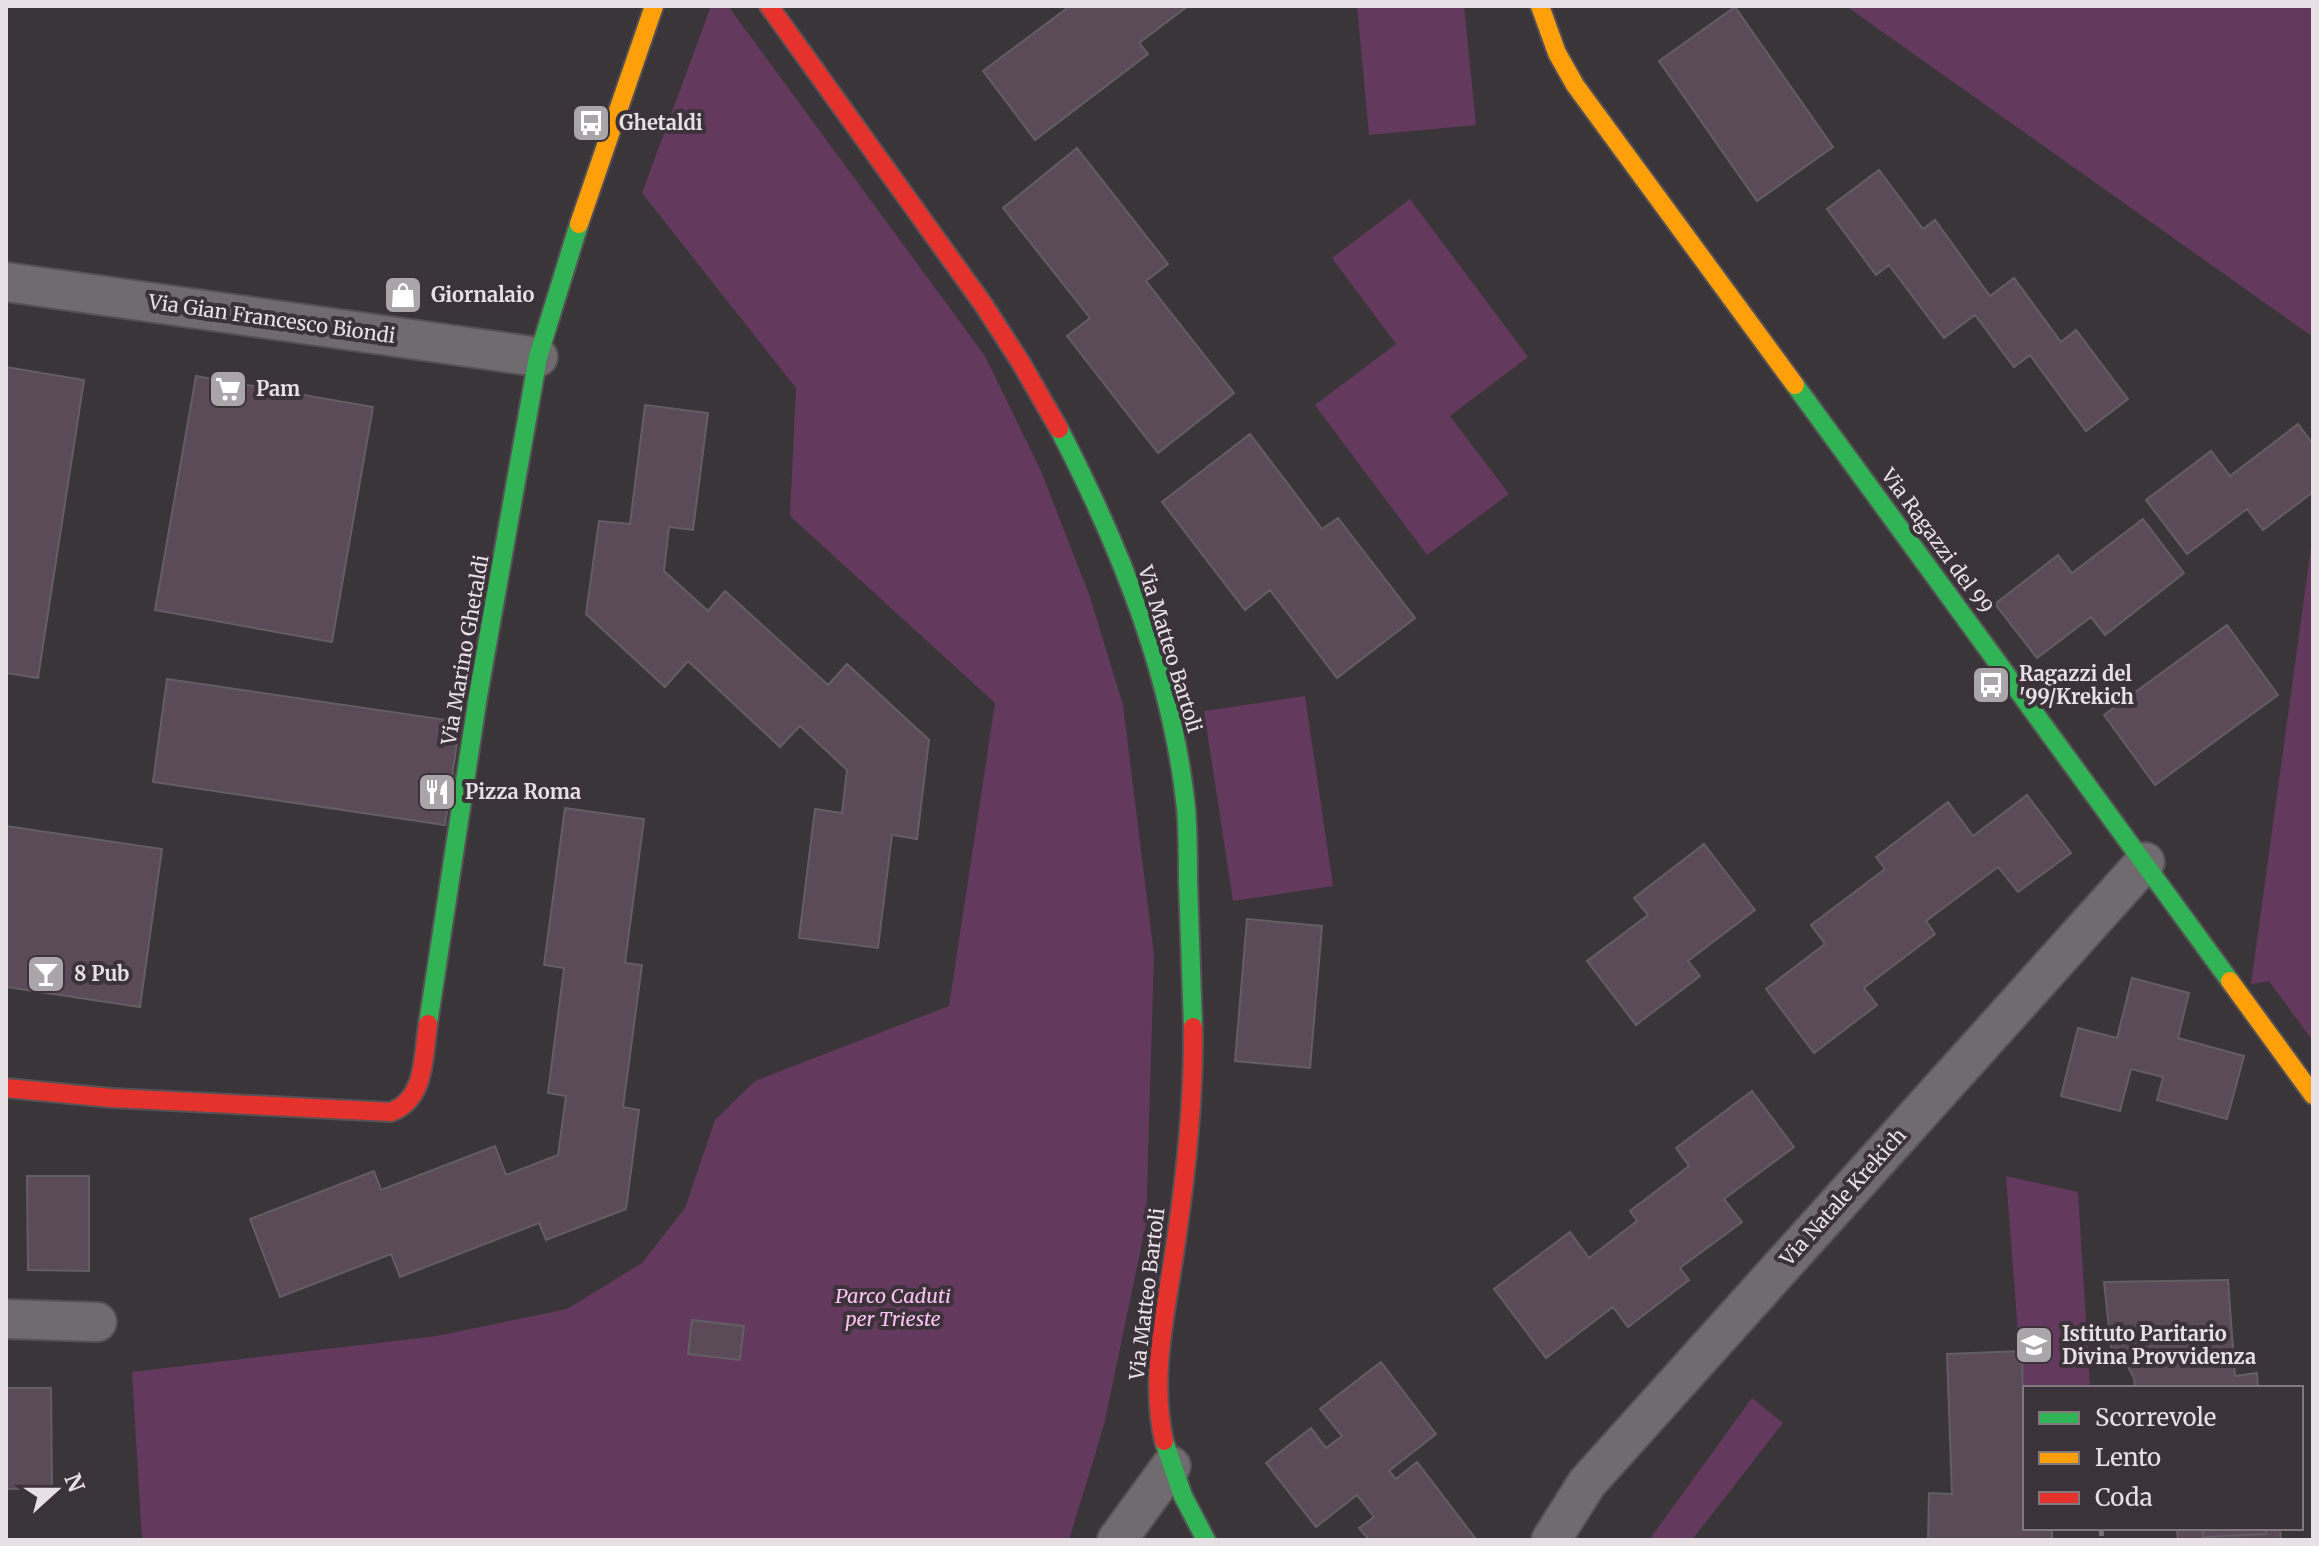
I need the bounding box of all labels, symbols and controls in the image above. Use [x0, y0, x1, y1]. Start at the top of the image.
bus stop icon: Ghetaldi [570, 102, 612, 144]
place label: Ghetaldi [619, 110, 703, 135]
shop icon: Giornalaio [382, 274, 424, 316]
place label: Giornalaio [431, 282, 534, 307]
street label: Via Gian Francesco Biondi [146, 289, 397, 348]
supermarket icon: Pam [207, 368, 249, 410]
place label: Pam [256, 376, 300, 401]
street label: Via Ragazzi del 99 [1876, 462, 1998, 618]
street label: Via Marino Ghetaldi [435, 553, 494, 748]
street label: Via Matteo Bartoli [1133, 561, 1208, 735]
place label: Ragazzi del '99/Krekich [2019, 661, 2134, 709]
bus stop icon: Ragazzi del '99/Krekich [1970, 664, 2012, 706]
restaurant icon: Pizza Roma [416, 771, 458, 813]
place label: Pizza Roma [465, 779, 581, 804]
bar icon: 8 Pub [25, 953, 67, 995]
place label: 8 Pub [74, 961, 129, 986]
street label: Via Natale Krekich [1774, 1123, 1911, 1271]
street label: Via Matteo Bartoli [1123, 1206, 1169, 1382]
park label: Parco Caduti per Trieste [835, 1283, 951, 1331]
place label: Istituto Paritario Divina Provvidenza [2062, 1321, 2256, 1369]
school or university icon: Istituto Paritario Divina Provvidenza [2013, 1324, 2055, 1366]
legend [2023, 1386, 2303, 1530]
text: Scorrevole [2095, 1402, 2216, 1433]
text: Lento [2095, 1442, 2161, 1473]
north arrow [16, 1450, 96, 1530]
text: N [58, 1470, 91, 1497]
text: Coda [2095, 1482, 2153, 1513]

